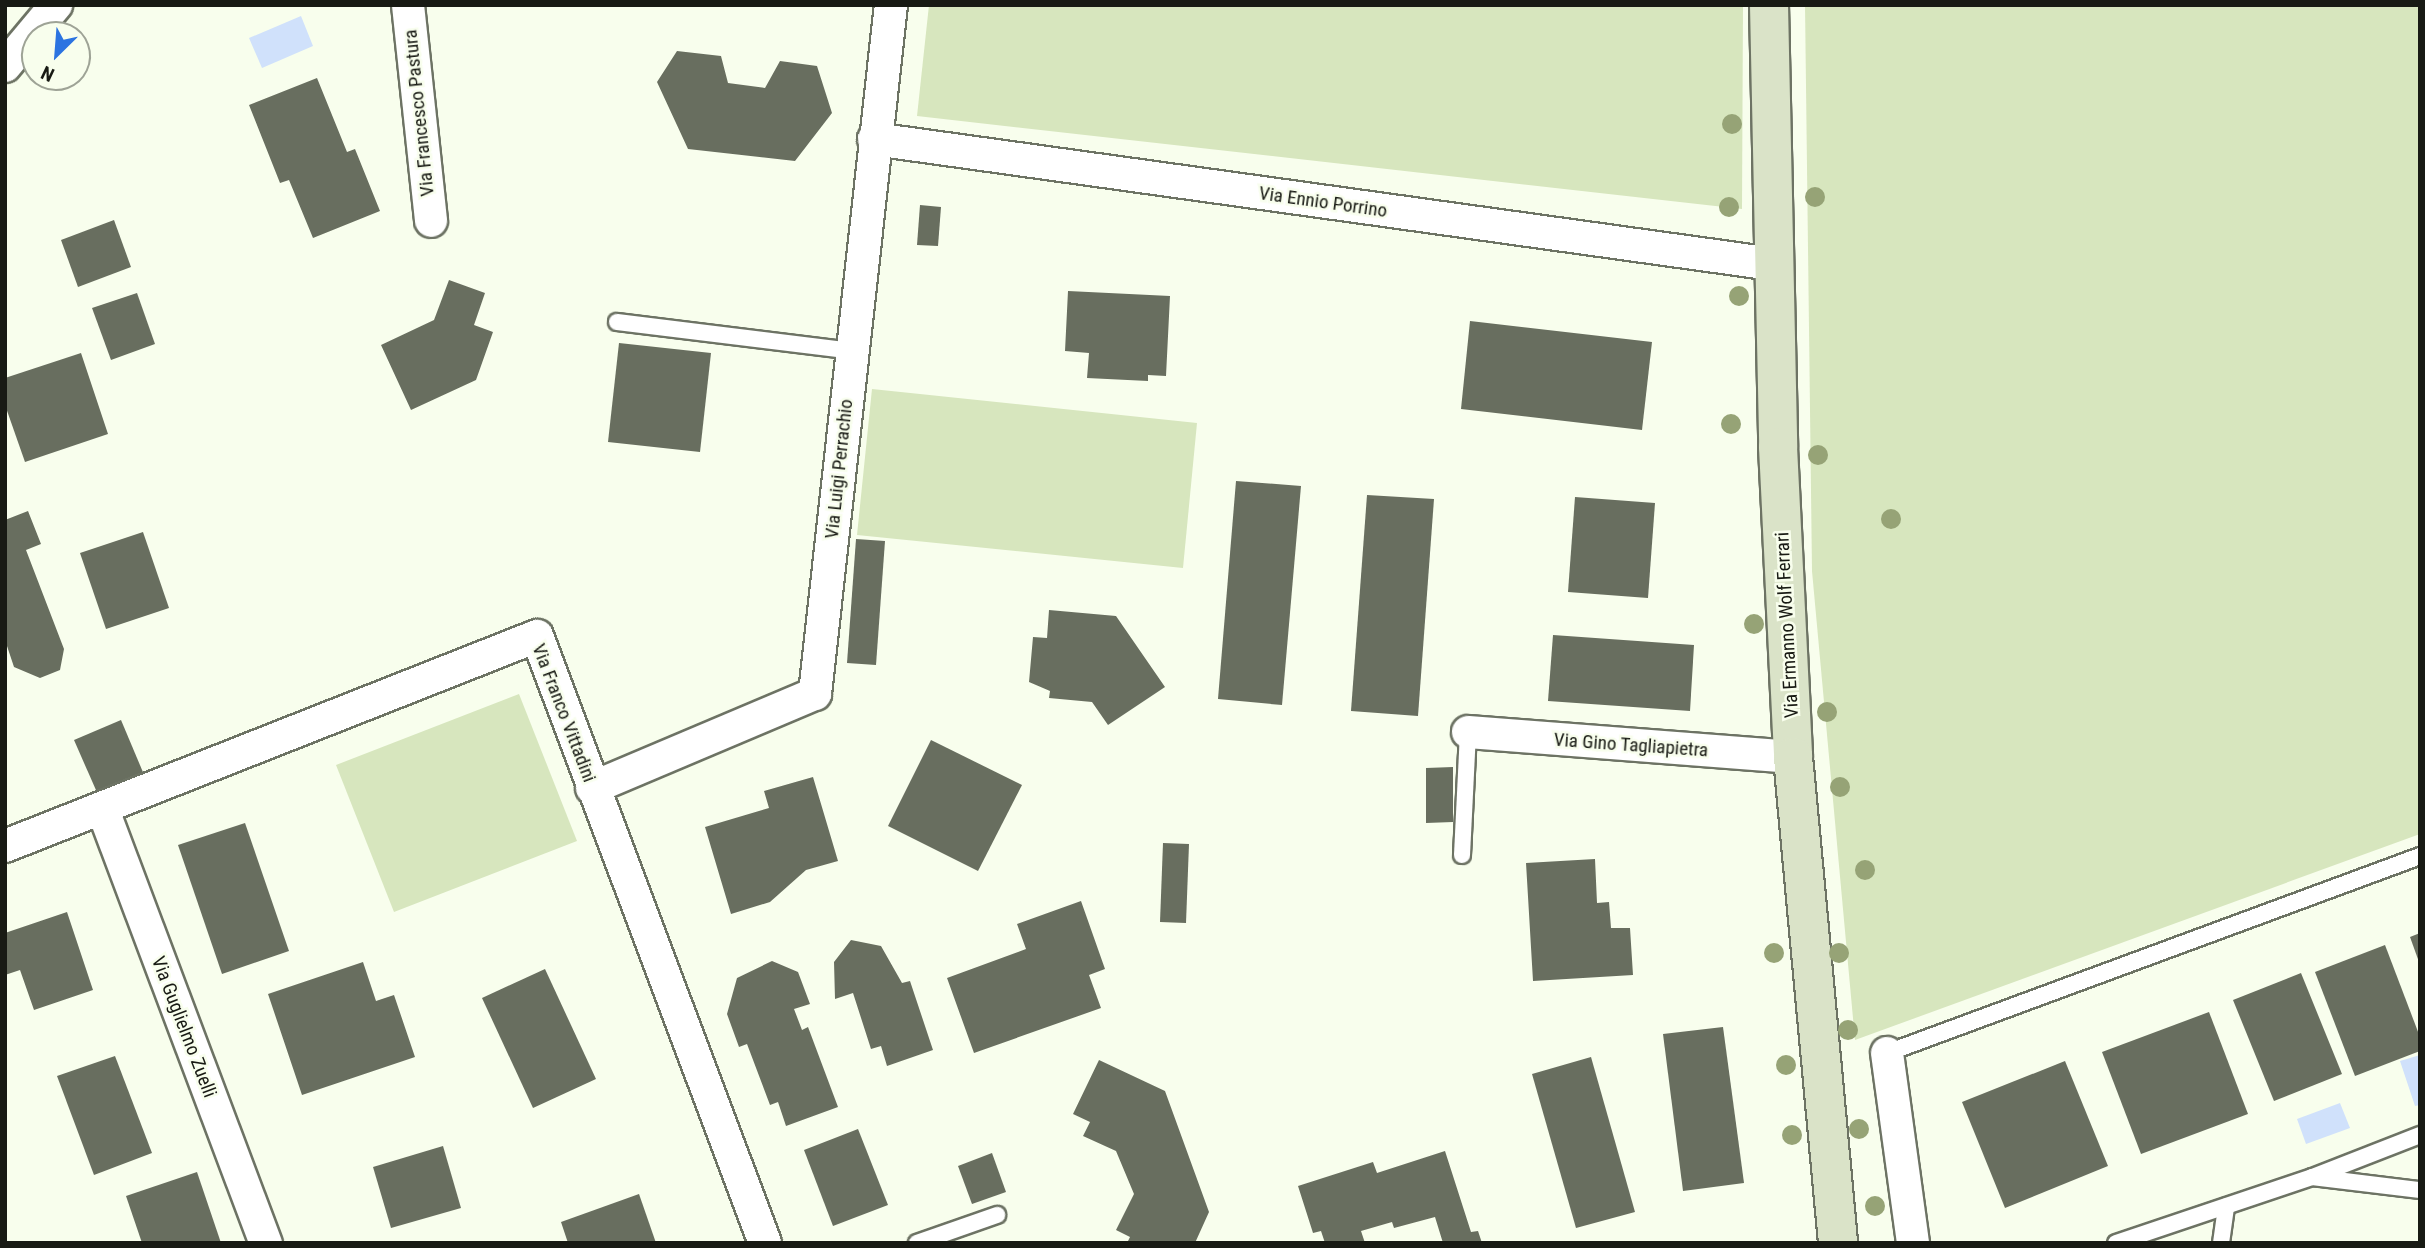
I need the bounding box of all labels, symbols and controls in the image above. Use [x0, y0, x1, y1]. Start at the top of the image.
north arrow [21, 21, 91, 91]
street label: Via Francesco Pastura [399, 28, 439, 198]
text: N [38, 61, 58, 87]
street label: Via Ennio Porrino [1257, 182, 1389, 222]
street label: Via Luigi Perrachio [820, 398, 858, 540]
street label: Via Ermanno Wolf Ferrari [1771, 531, 1803, 719]
street label: Via Franco Vittadini [527, 641, 601, 785]
street label: Via Gino Tagliapietra [1553, 728, 1709, 762]
street label: Via Guglielmo Zuelli [147, 953, 221, 1101]

